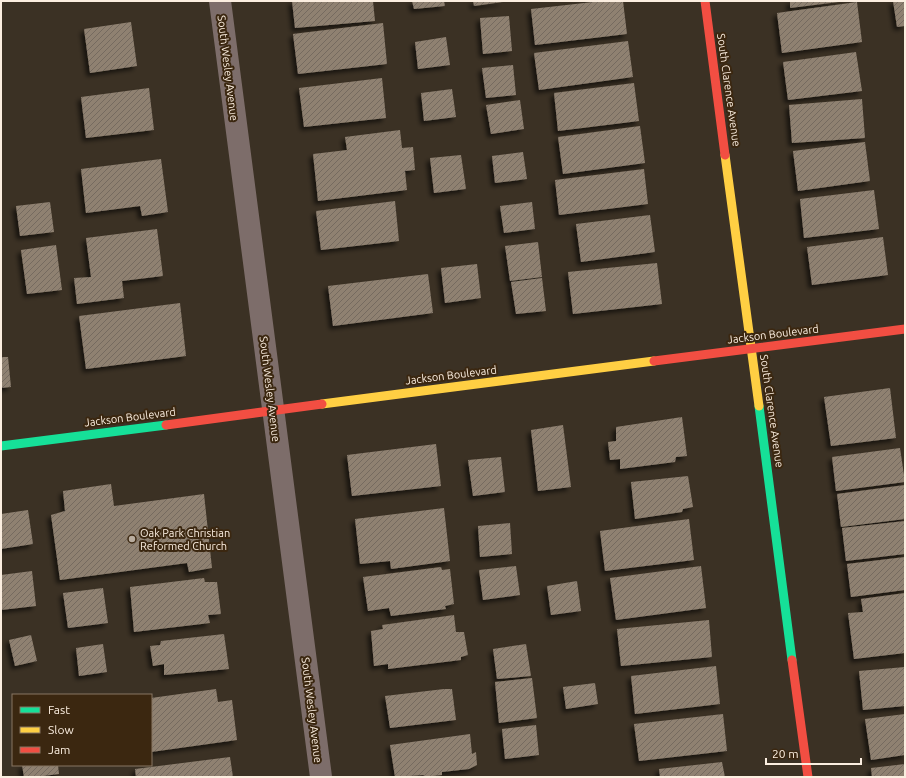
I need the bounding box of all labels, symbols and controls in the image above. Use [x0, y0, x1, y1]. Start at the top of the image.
street label: South Wesley Avenue [216, 15, 240, 121]
street label: South Clarence Avenue [715, 33, 743, 147]
street label: Jackson Boulevard [727, 322, 819, 346]
street label: South Wesley Avenue [258, 336, 282, 442]
street label: South Clarence Avenue [758, 354, 786, 468]
street label: Jackson Boulevard [405, 363, 497, 387]
street label: Jackson Boulevard [84, 405, 176, 429]
place label: Oak Park Christian Reformed Church [140, 527, 230, 552]
marker: Oak Park Christian Reformed Church [127, 534, 137, 544]
street label: South Wesley Avenue [300, 657, 324, 763]
legend [12, 694, 152, 766]
text: Fast [48, 703, 70, 716]
text: Slow [48, 723, 74, 736]
scale bar [766, 740, 861, 766]
text: Jam [48, 743, 70, 756]
text: 20 m [772, 747, 799, 760]

